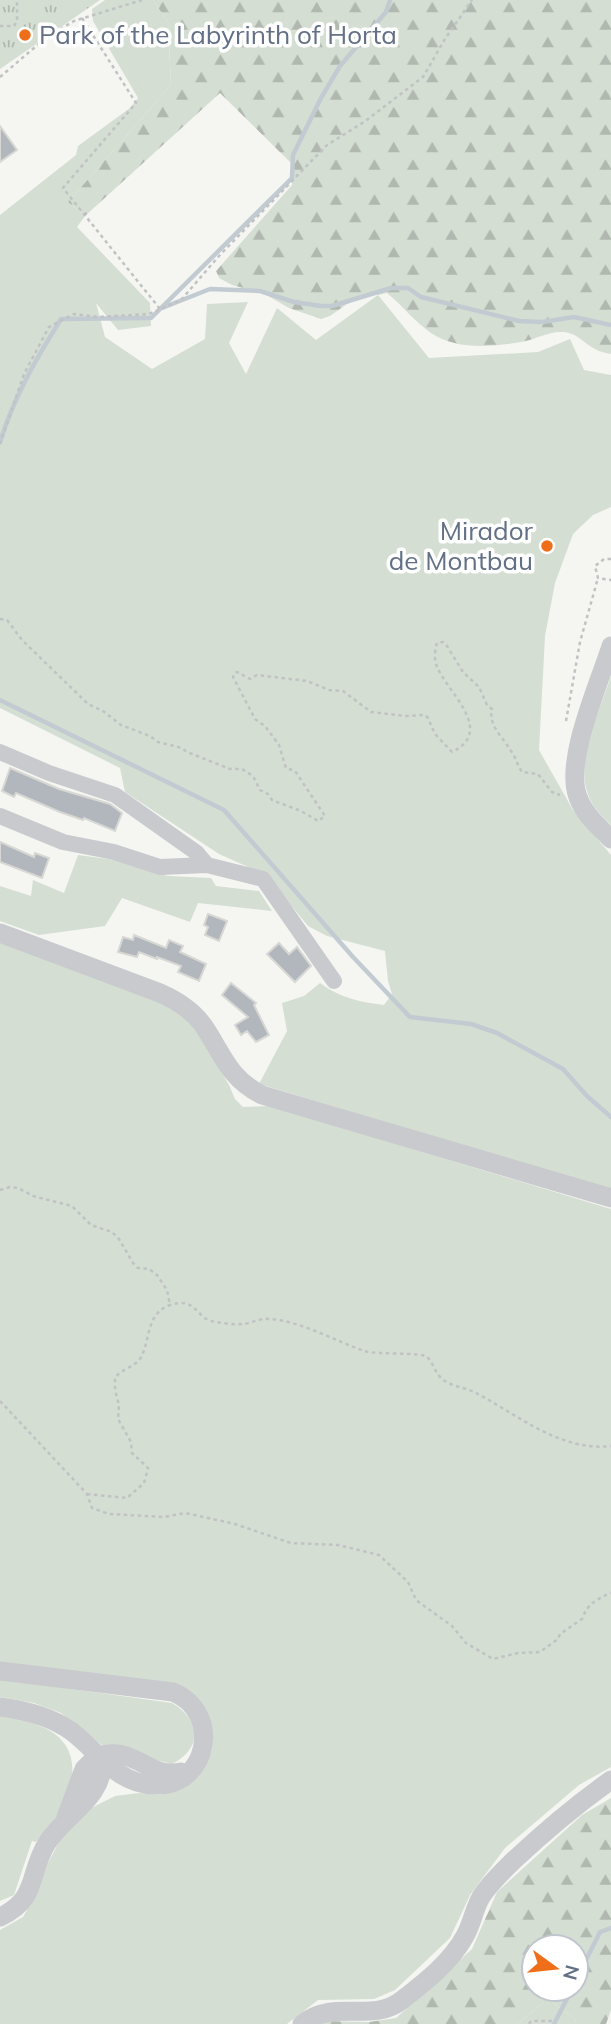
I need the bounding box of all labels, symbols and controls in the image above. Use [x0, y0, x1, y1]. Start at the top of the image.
place label: Park of the Labyrinth of Horta [39, 18, 397, 51]
marker: Park of the Labyrinth of Horta [17, 27, 33, 43]
place label: Mirador de Montbau [389, 514, 534, 577]
marker: Mirador de Montbau [539, 538, 555, 554]
north arrow [520, 1933, 590, 2003]
text: N [558, 1962, 585, 1982]

